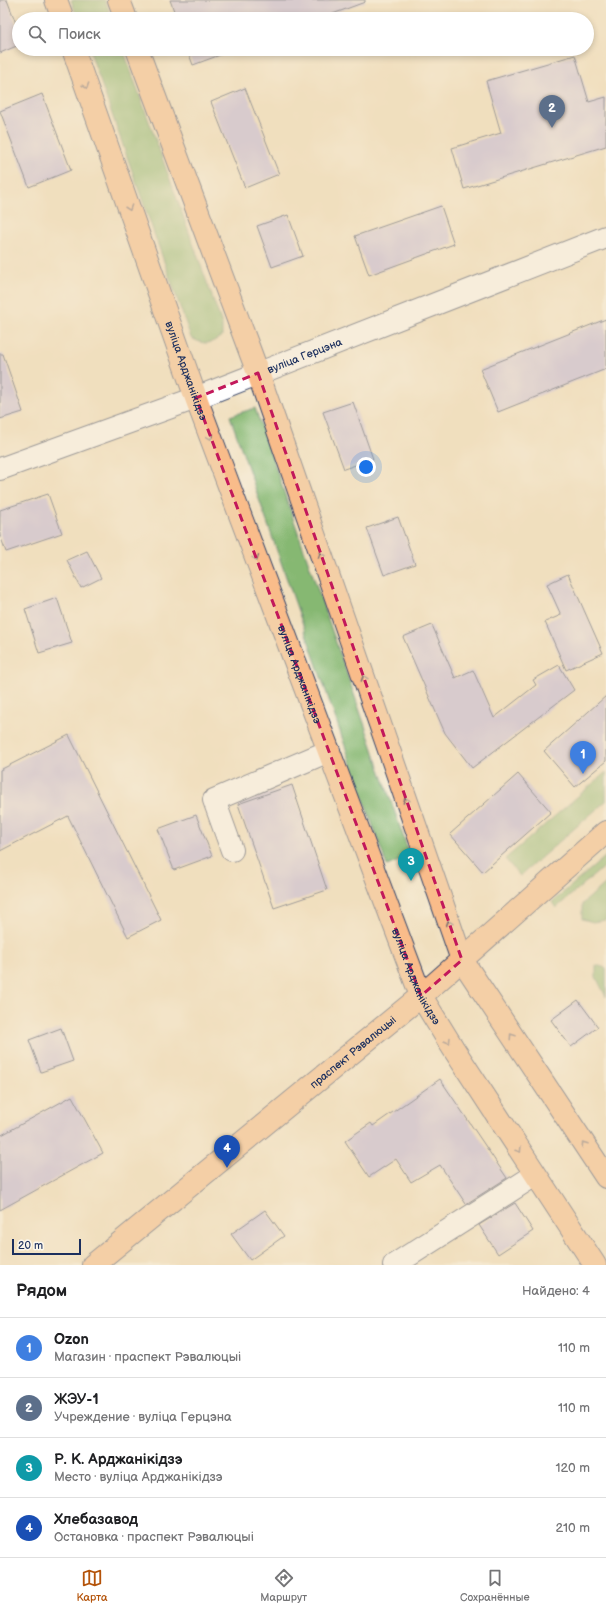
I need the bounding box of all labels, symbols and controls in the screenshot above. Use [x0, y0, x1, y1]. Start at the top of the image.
search box [12, 12, 594, 56]
icon: search [26, 23, 48, 45]
text: Поиск [58, 25, 101, 44]
one-way arrow [82, 82, 90, 89]
pin: 2 [539, 95, 565, 128]
one-way arrow [125, 205, 133, 212]
street label: вуліца Арджанікідзэ [163, 319, 210, 422]
street label: вуліца Герцэна [265, 335, 344, 376]
one-way arrow [206, 433, 214, 440]
your location [356, 457, 376, 477]
one-way arrow [318, 551, 326, 558]
one-way arrow [252, 555, 260, 562]
street label: вуліца Арджанікідзэ [275, 623, 324, 725]
one-way arrow [360, 674, 369, 681]
pin: 1 [570, 741, 596, 774]
one-way arrow [403, 797, 411, 804]
pin: 3 [398, 848, 424, 881]
one-way arrow [445, 920, 454, 927]
street label: вуліца Арджанікідзэ [390, 926, 444, 1027]
street label: праспект Рэвалюцыі [307, 1013, 398, 1091]
one-way arrow [510, 1033, 517, 1040]
one-way arrow [444, 1037, 451, 1044]
pin: 4 [214, 1135, 240, 1168]
one-way arrow [582, 1142, 589, 1149]
one-way arrow [514, 1146, 522, 1153]
scale bar [12, 1237, 81, 1256]
text: 20 m [18, 1239, 43, 1252]
text: Рядом [16, 1281, 67, 1301]
text: Найдено: 4 [522, 1283, 590, 1299]
text: Ozon [54, 1330, 89, 1349]
text: 1 [26, 1340, 32, 1356]
text: 110 m [558, 1340, 590, 1356]
text: Магазин · праспект Рэвалюцыі [54, 1349, 241, 1365]
text: ЖЭУ-1 [54, 1390, 99, 1409]
text: 2 [25, 1400, 33, 1416]
text: 110 m [558, 1400, 590, 1416]
text: Учреждение · вуліца Герцэна [54, 1409, 232, 1425]
text: Р. К. Арджанікідзэ [54, 1450, 182, 1469]
text: 3 [25, 1460, 33, 1476]
text: 120 m [555, 1460, 590, 1476]
text: Место · вуліца Арджанікідзэ [54, 1469, 223, 1485]
text: Хлебазавод [54, 1510, 138, 1529]
text: 4 [25, 1520, 33, 1536]
text: 210 m [556, 1520, 590, 1536]
text: Остановка · праспект Рэвалюцыі [54, 1529, 254, 1545]
tab: Карта [76, 1567, 107, 1604]
tab: Маршрут [260, 1567, 307, 1604]
tab: Сохранённые [460, 1567, 530, 1604]

